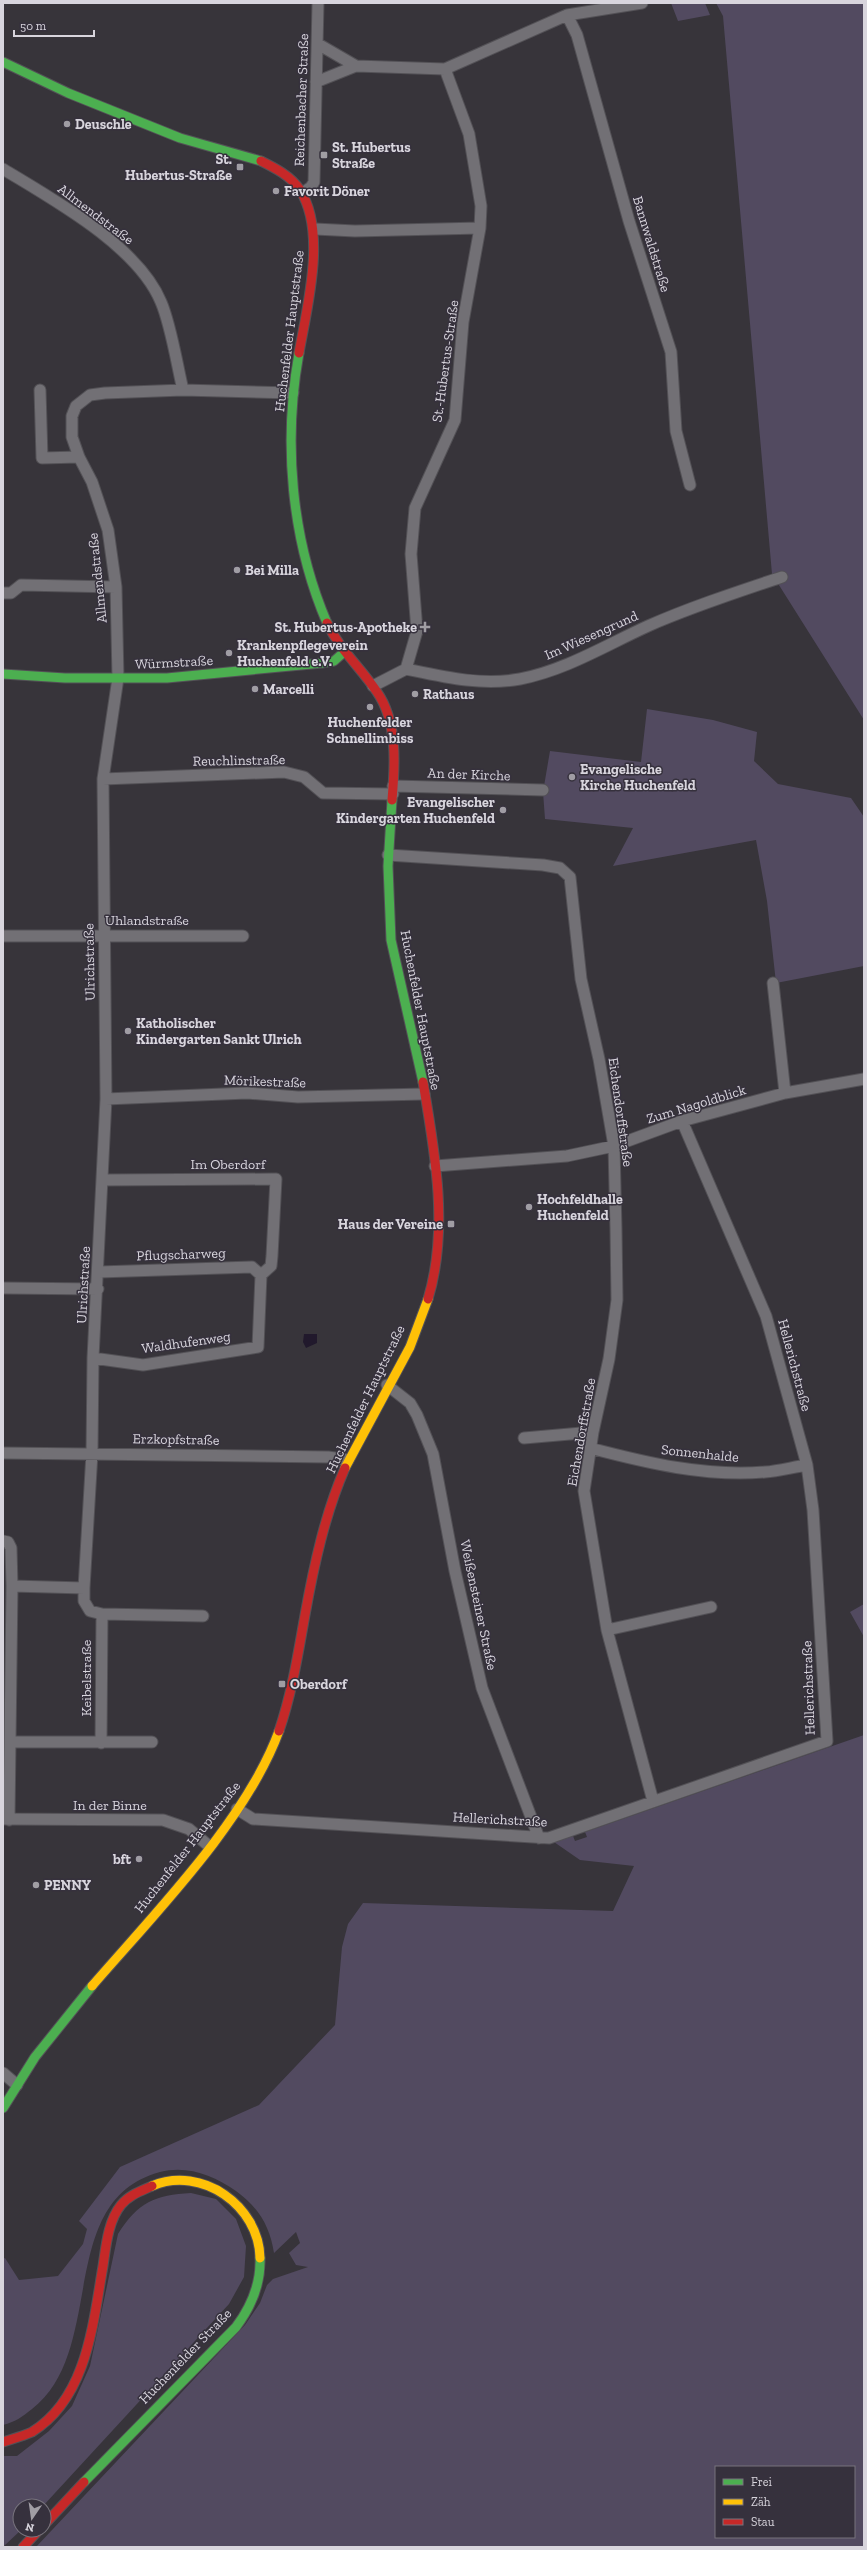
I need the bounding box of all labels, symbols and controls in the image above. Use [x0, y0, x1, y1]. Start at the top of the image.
scale bar [14, 12, 94, 38]
text: 50 m [20, 19, 47, 33]
street label: Reichenbacher Straße [291, 33, 312, 167]
place label: Deuschle [75, 116, 132, 133]
marker: Deuschle [62, 119, 72, 129]
place label: St. Hubertus Straße [332, 139, 411, 172]
marker: St. Hubertus Straße [319, 150, 329, 160]
place label: St. Hubertus-Straße [125, 151, 232, 184]
marker: St. Hubertus-Straße [235, 162, 245, 172]
street label: Allmendstraße [54, 180, 137, 249]
place label: Favorit Döner [284, 183, 370, 200]
marker: Favorit Döner [271, 186, 281, 196]
street label: Bannwaldstraße [629, 194, 674, 295]
street label: Huchenfelder Hauptstraße [271, 249, 308, 413]
street label: St.-Hubertus-Straße [428, 298, 463, 423]
street label: Allmendstraße [84, 532, 111, 624]
place label: Bei Milla [245, 562, 299, 579]
marker: Bei Milla [232, 565, 242, 575]
street label: Im Wiesengrund [542, 607, 641, 664]
place label: St. Hubertus-Apotheke [275, 619, 417, 636]
marker: St. Hubertus-Apotheke [420, 622, 430, 632]
place label: Krankenpflegeverein Huchenfeld e.V. [237, 637, 368, 670]
marker: Krankenpflegeverein Huchenfeld e.V. [224, 648, 234, 658]
street label: Würmstraße [135, 652, 214, 673]
place label: Marcelli [263, 681, 314, 698]
marker: Marcelli [250, 684, 260, 694]
place label: Rathaus [423, 686, 475, 703]
marker: Rathaus [410, 689, 420, 699]
marker: Huchenfelder Schnellimbiss [365, 702, 375, 712]
place label: Huchenfelder Schnellimbiss [327, 714, 414, 747]
street label: Reuchlinstraße [193, 751, 286, 770]
place label: Evangelische Kirche Huchenfeld [580, 761, 696, 794]
street label: An der Kirche [427, 765, 511, 784]
marker: Evangelische Kirche Huchenfeld [567, 772, 577, 782]
place label: Evangelischer Kindergarten Huchenfeld [336, 794, 495, 827]
marker: Evangelischer Kindergarten Huchenfeld [498, 805, 508, 815]
street label: Uhlandstraße [105, 912, 189, 929]
street label: Ulrichstraße [80, 923, 99, 1001]
street label: Huchenfelder Hauptstraße [397, 929, 444, 1092]
place label: Katholischer Kindergarten Sankt Ulrich [136, 1015, 302, 1048]
marker: Katholischer Kindergarten Sankt Ulrich [123, 1026, 133, 1036]
street label: Eichendorffstraße [604, 1056, 637, 1168]
street label: Mörikestraße [224, 1072, 307, 1091]
street label: Zum Nagoldblick [644, 1081, 749, 1128]
street label: Im Oberdorf [190, 1156, 267, 1173]
place label: Hochfeldhalle Huchenfeld [537, 1191, 623, 1224]
marker: Hochfeldhalle Huchenfeld [524, 1202, 534, 1212]
place label: Haus der Vereine [338, 1216, 443, 1233]
marker: Haus der Vereine [446, 1219, 456, 1229]
street label: Pflugscharweg [136, 1244, 226, 1265]
street label: Ulrichstraße [73, 1245, 94, 1324]
street label: Hellerichstraße [774, 1317, 815, 1413]
street label: Huchenfelder Hauptstraße [322, 1322, 409, 1476]
street label: Waldhufenweg [140, 1328, 232, 1357]
street label: Eichendorffstraße [564, 1376, 599, 1488]
street label: Erzkopfstraße [133, 1430, 220, 1449]
street label: Sonnenhalde [660, 1441, 740, 1466]
street label: Weißensteiner Straße [456, 1538, 501, 1672]
street label: Keibelstraße [78, 1639, 95, 1716]
street label: Hellerichstraße [798, 1640, 819, 1736]
place label: Oberdorf [290, 1676, 348, 1693]
marker: Oberdorf [277, 1679, 287, 1689]
street label: Huchenfelder Hauptstraße [131, 1778, 244, 1917]
street label: In der Binne [73, 1797, 147, 1814]
street label: Hellerichstraße [452, 1809, 548, 1830]
place label: bft [112, 1851, 131, 1868]
marker: bft [134, 1854, 144, 1864]
place label: PENNY [44, 1877, 91, 1894]
marker: PENNY [31, 1880, 41, 1890]
street label: Huchenfelder Straße [136, 2305, 235, 2408]
legend [715, 2466, 855, 2538]
text: Frei [751, 2475, 772, 2489]
text: Zäh [751, 2495, 771, 2509]
north arrow [12, 2498, 52, 2538]
text: Stau [751, 2515, 775, 2529]
text: N [24, 2520, 35, 2535]

